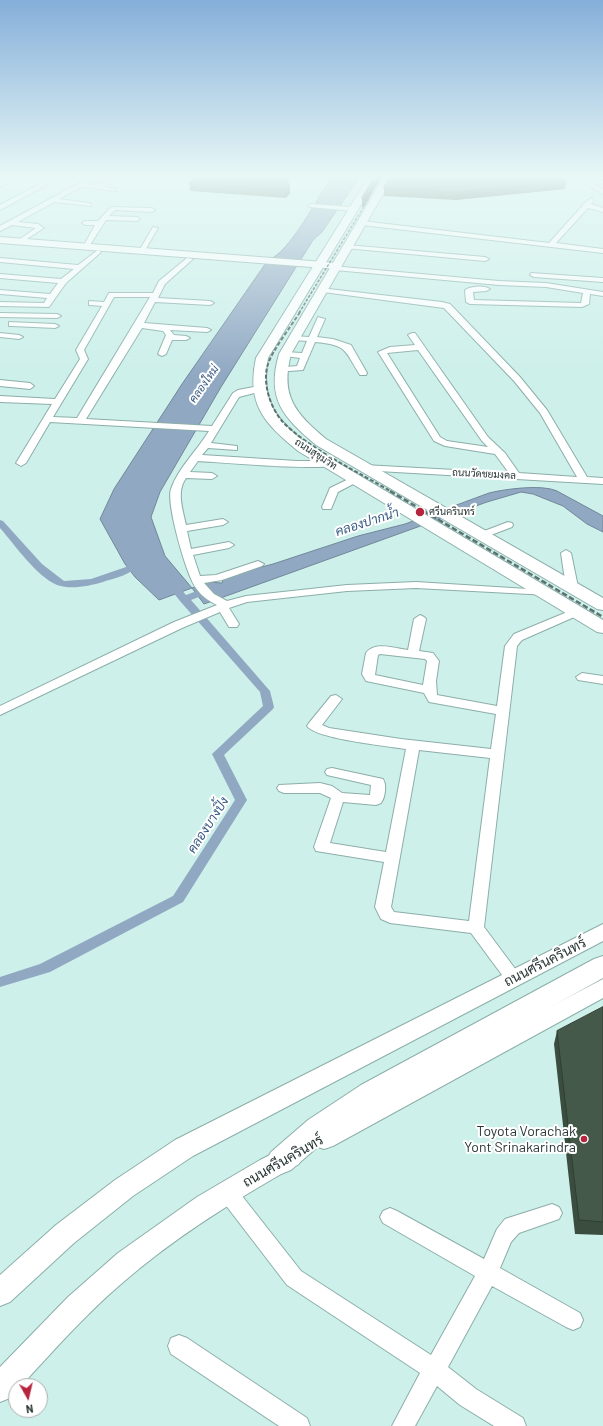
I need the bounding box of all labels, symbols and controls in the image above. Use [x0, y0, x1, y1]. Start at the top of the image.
water label: คลองใหม่ [186, 363, 222, 405]
street label: ถนนสุขุมวิท [293, 436, 339, 472]
street label: ถนนวัดชยมงคล [452, 466, 516, 482]
water label: คลองปากน้ำ [333, 504, 401, 540]
marker: ศรีนครินทร์ [414, 506, 426, 518]
place label: ศรีนครินทร์ [429, 506, 475, 518]
water label: คลองบางปิ้ง [184, 794, 232, 856]
street label: ถนนศรีนครินทร์ [501, 934, 589, 990]
place label: Toyota Vorachak Yont Srinakarindra [464, 1123, 576, 1156]
street label: ถนนศรีนครินทร์ [240, 1131, 326, 1191]
marker: Toyota Vorachak Yont Srinakarindra [579, 1134, 589, 1144]
north arrow [8, 1378, 48, 1418]
text: N [25, 1402, 34, 1416]

